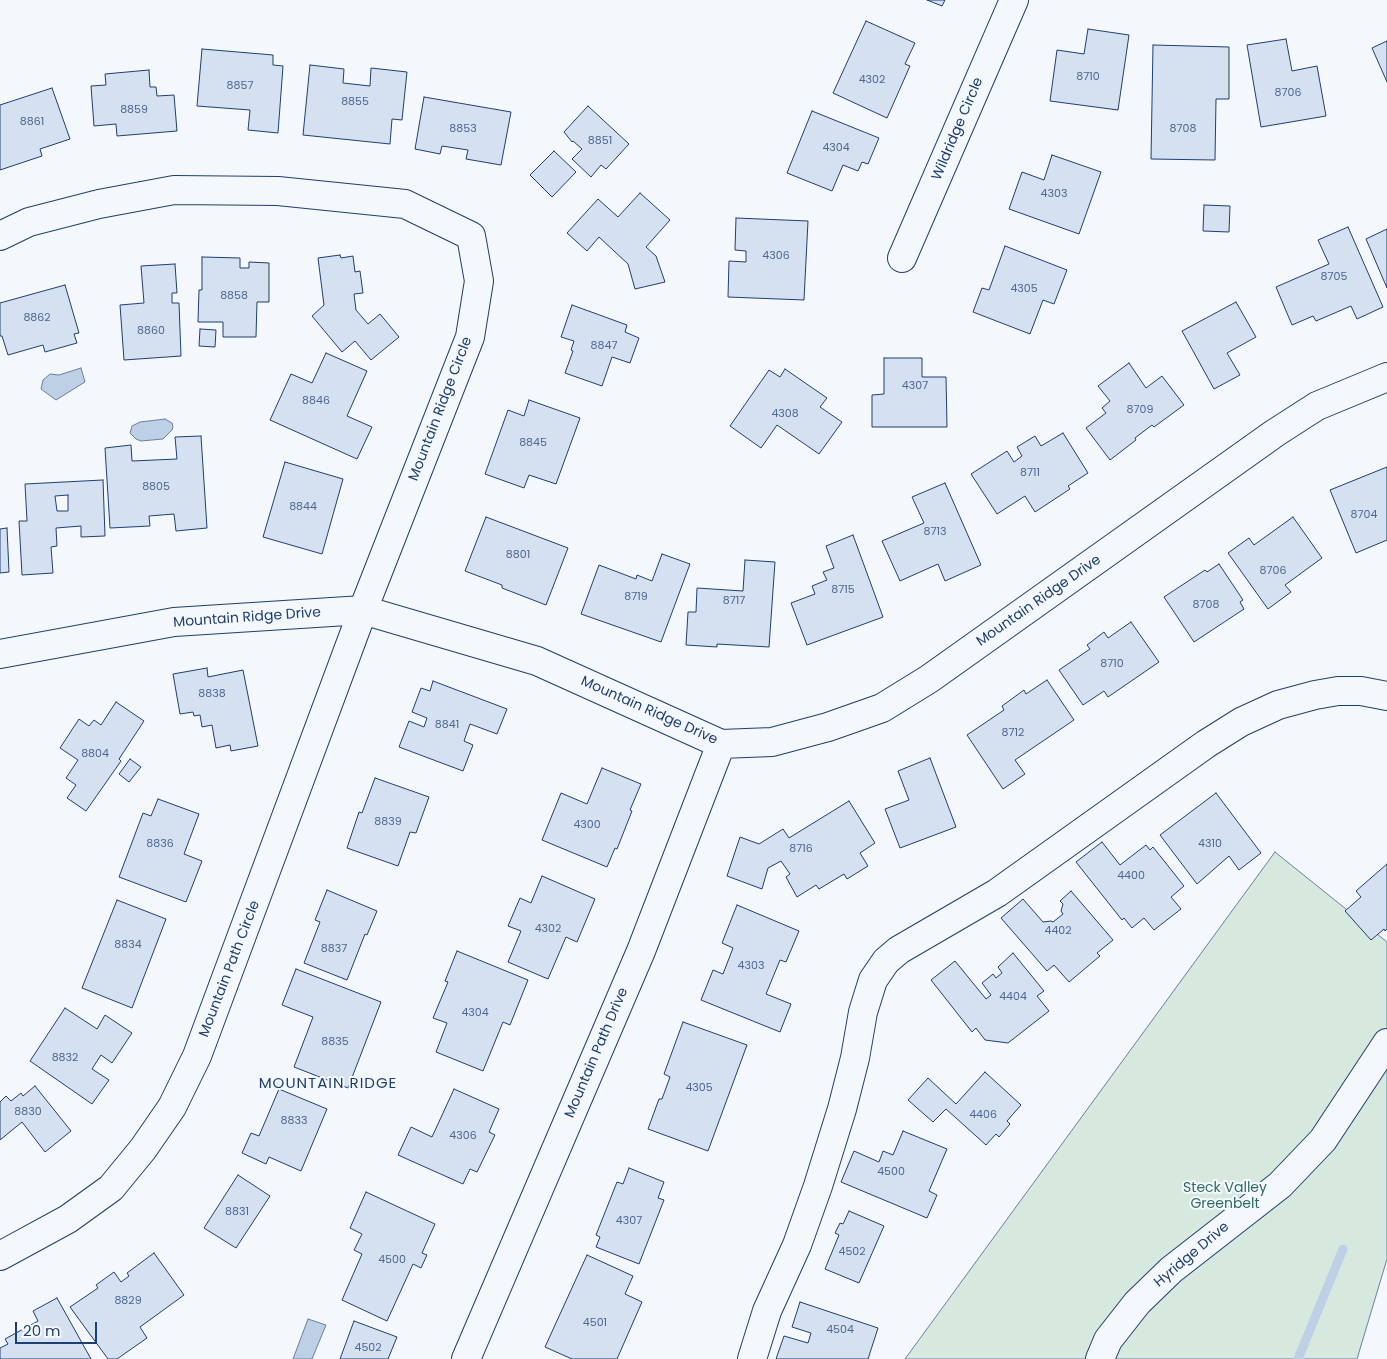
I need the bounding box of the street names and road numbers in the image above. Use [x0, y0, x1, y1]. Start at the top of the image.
street label: Wildridge Circle [929, 75, 987, 183]
street label: Mountain Ridge Circle [406, 335, 476, 483]
street label: Mountain Ridge Drive [974, 552, 1104, 650]
street label: Mountain Ridge Drive [173, 604, 321, 632]
street label: Mountain Ridge Drive [578, 673, 720, 749]
street label: Mountain Path Circle [196, 898, 264, 1040]
street label: Mountain Path Drive [562, 985, 632, 1121]
street label: Hyridge Drive [1151, 1219, 1233, 1291]

